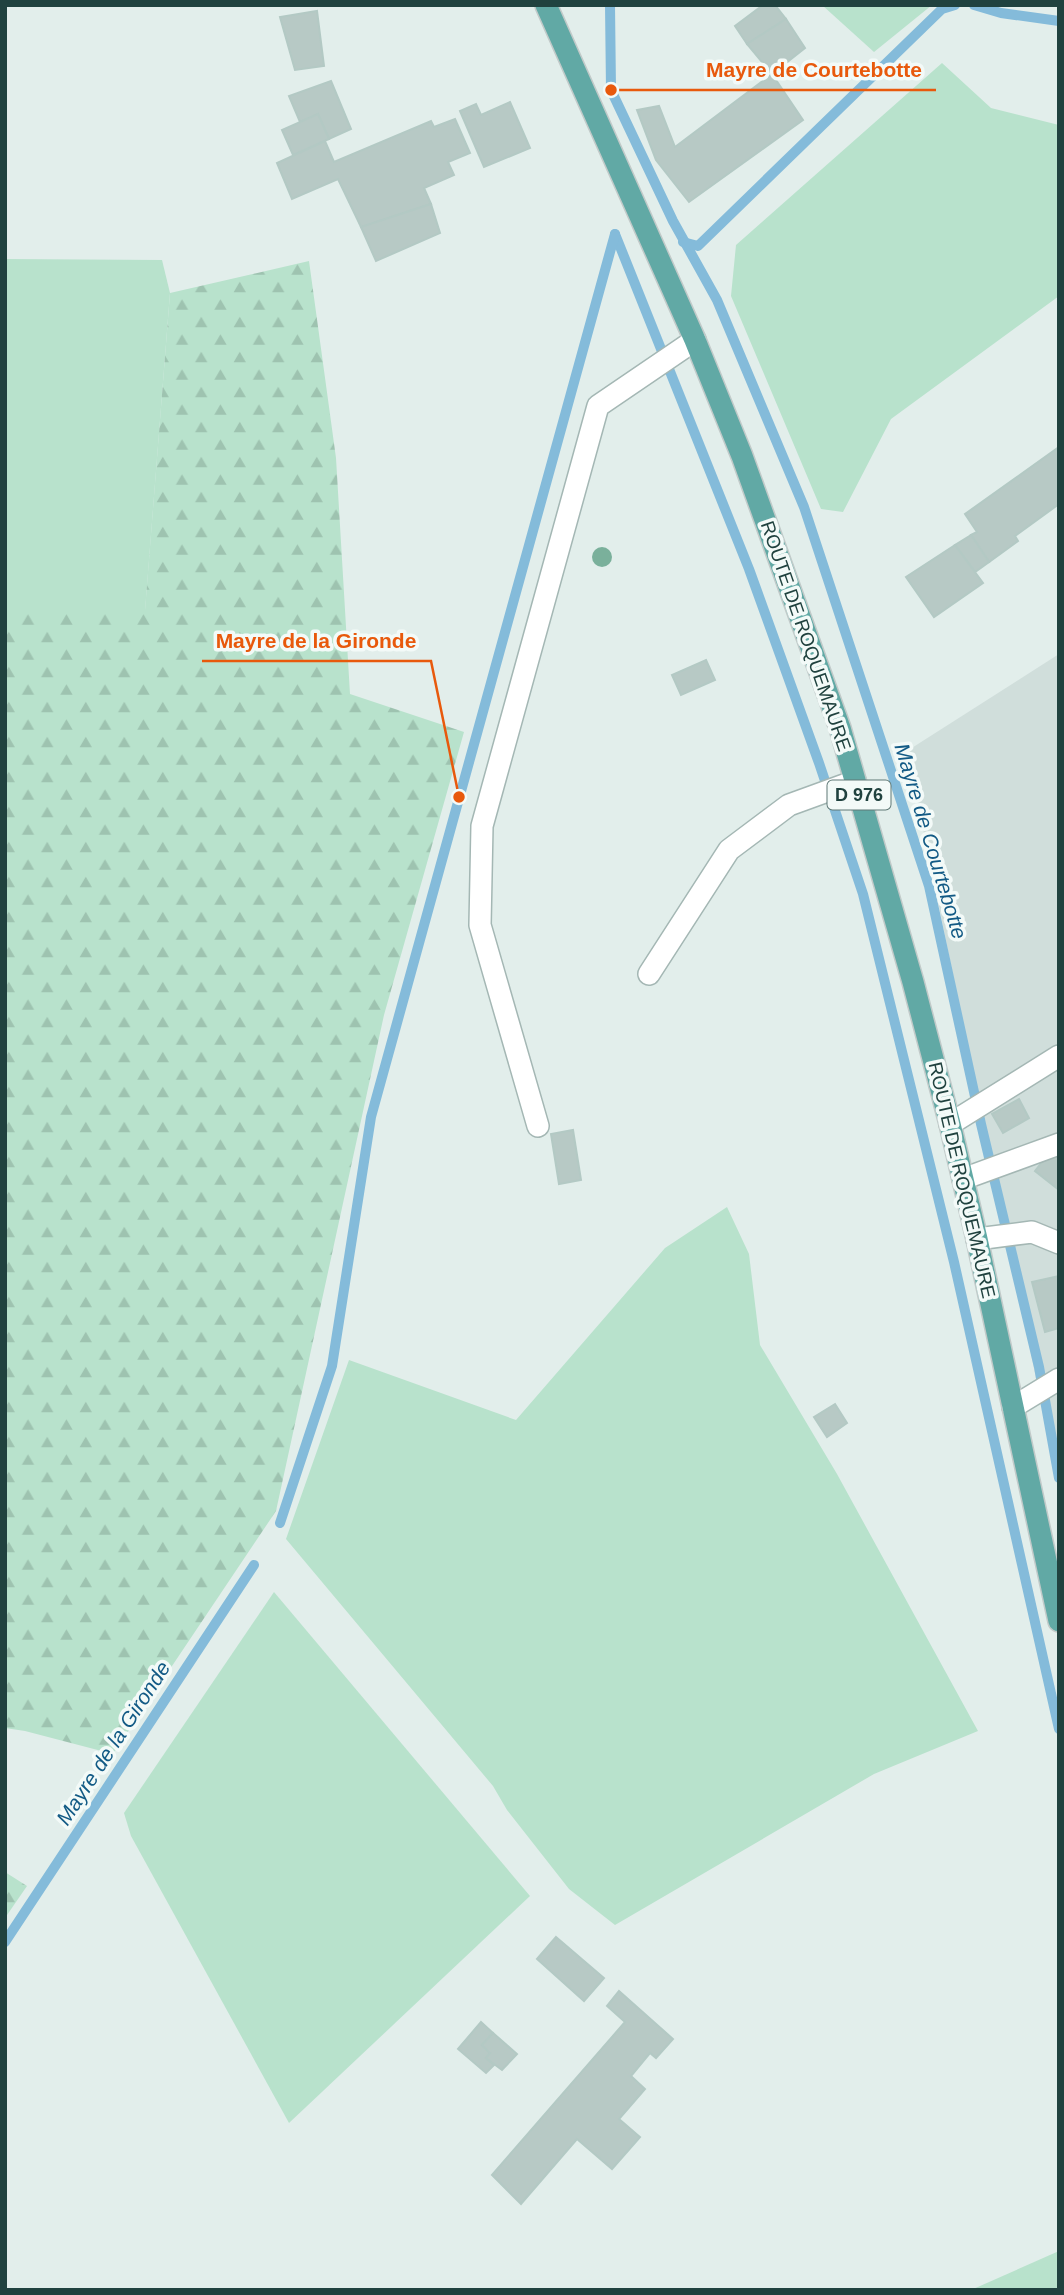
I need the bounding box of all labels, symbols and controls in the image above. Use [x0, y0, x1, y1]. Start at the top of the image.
callout: Mayre de Courtebotte [692, 48, 936, 90]
text: Mayre de Courtebotte [706, 58, 922, 81]
street label: ROUTE DE ROQUEMAURE [757, 518, 855, 754]
callout: Mayre de la Gironde [202, 619, 431, 661]
text: Mayre de la Gironde [216, 629, 416, 652]
water label: Mayre de Courtebotte [890, 741, 972, 941]
road number: D 976 [828, 780, 890, 810]
street label: ROUTE DE ROQUEMAURE [925, 1060, 999, 1300]
water label: Mayre de la Gironde [52, 1657, 174, 1829]

